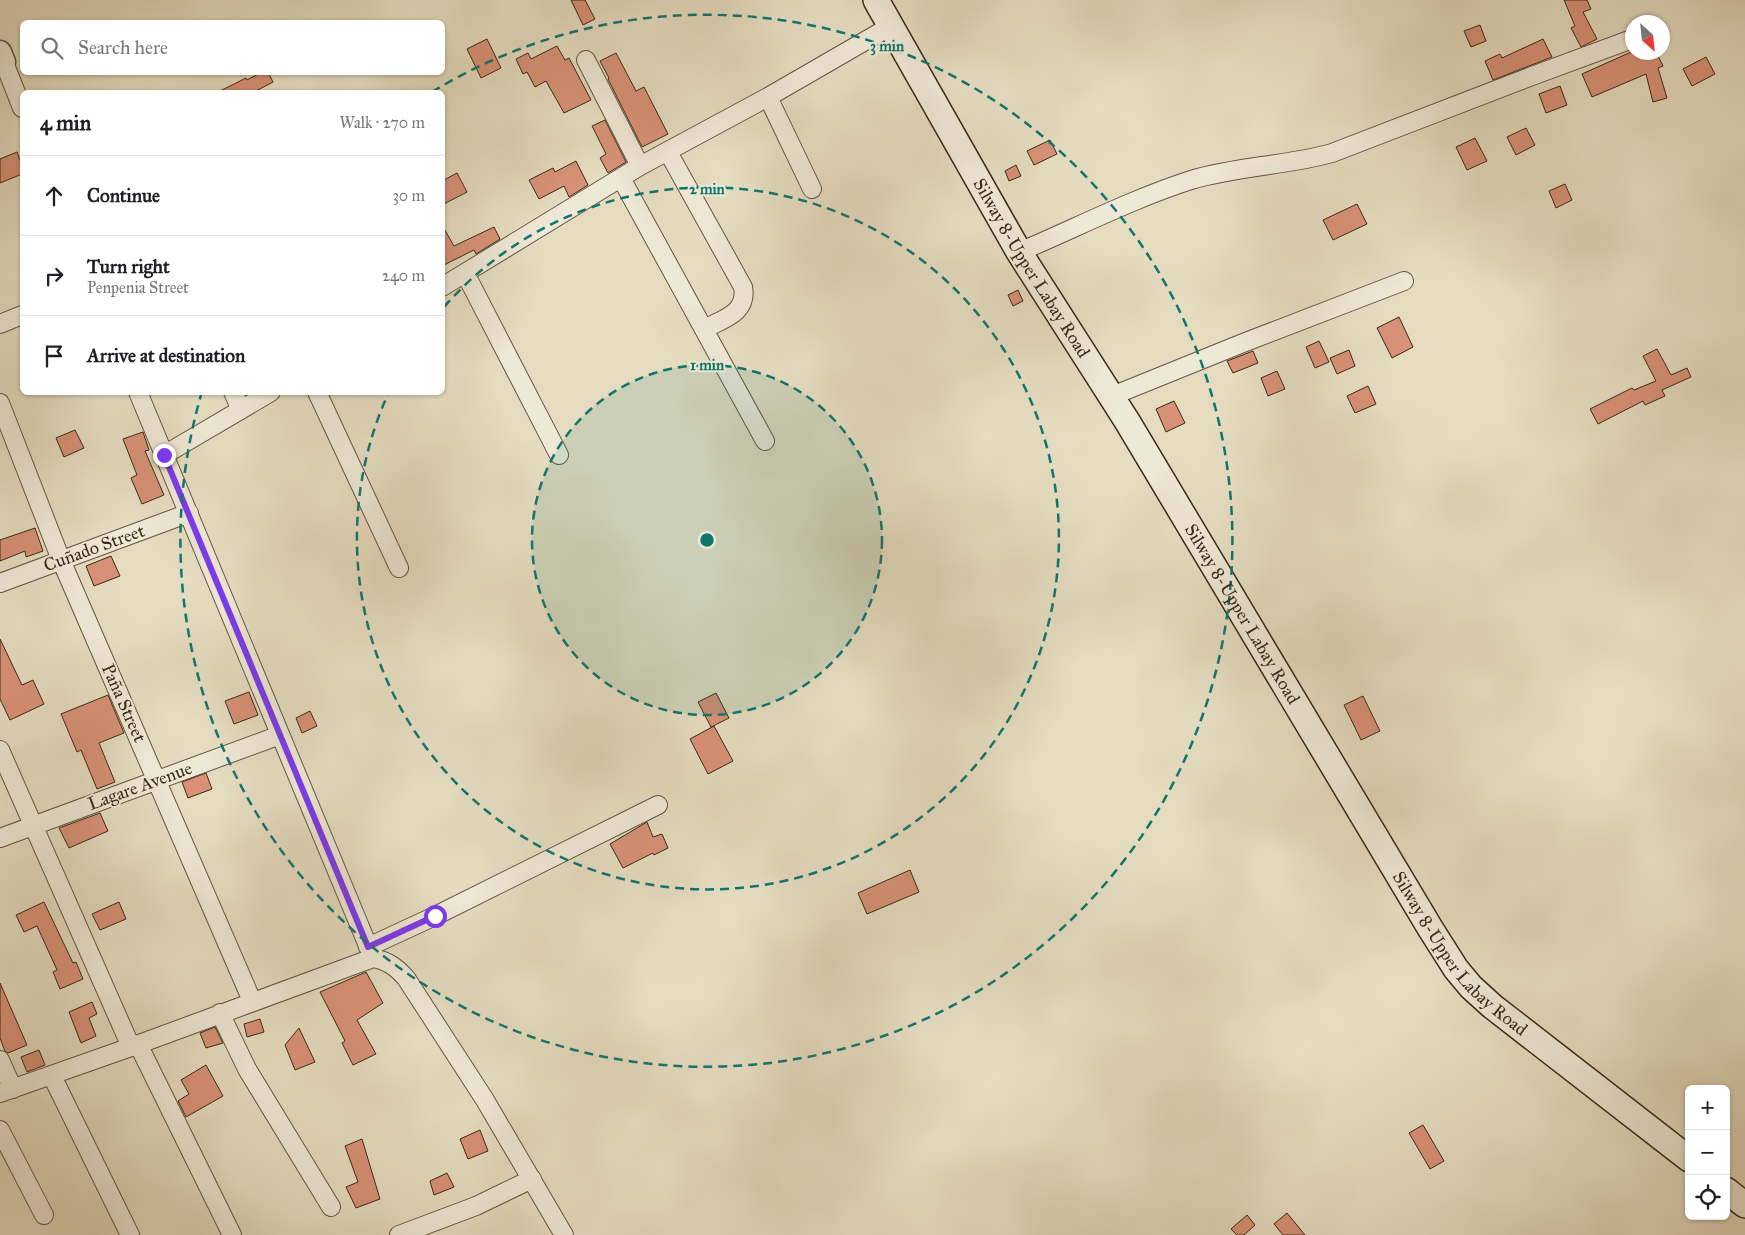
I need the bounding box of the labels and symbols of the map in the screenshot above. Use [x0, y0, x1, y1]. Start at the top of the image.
north arrow [1625, 15, 1670, 60]
text: 3 min [870, 37, 905, 56]
street label: Silway 8-Upper Labay Road [969, 174, 1095, 362]
text: 2 min [689, 180, 726, 198]
text: 1 min [690, 356, 725, 374]
route end [153, 444, 176, 467]
street label: Cuñado Street [40, 519, 148, 576]
street label: Silway 8-Upper Labay Road [1180, 520, 1305, 708]
centre of rings [698, 531, 716, 549]
street label: Paña Street [97, 660, 151, 746]
street label: Lagare Avenue [85, 757, 195, 816]
street label: Silway 8-Upper Labay Road [1388, 867, 1532, 1040]
route start [424, 905, 447, 928]

